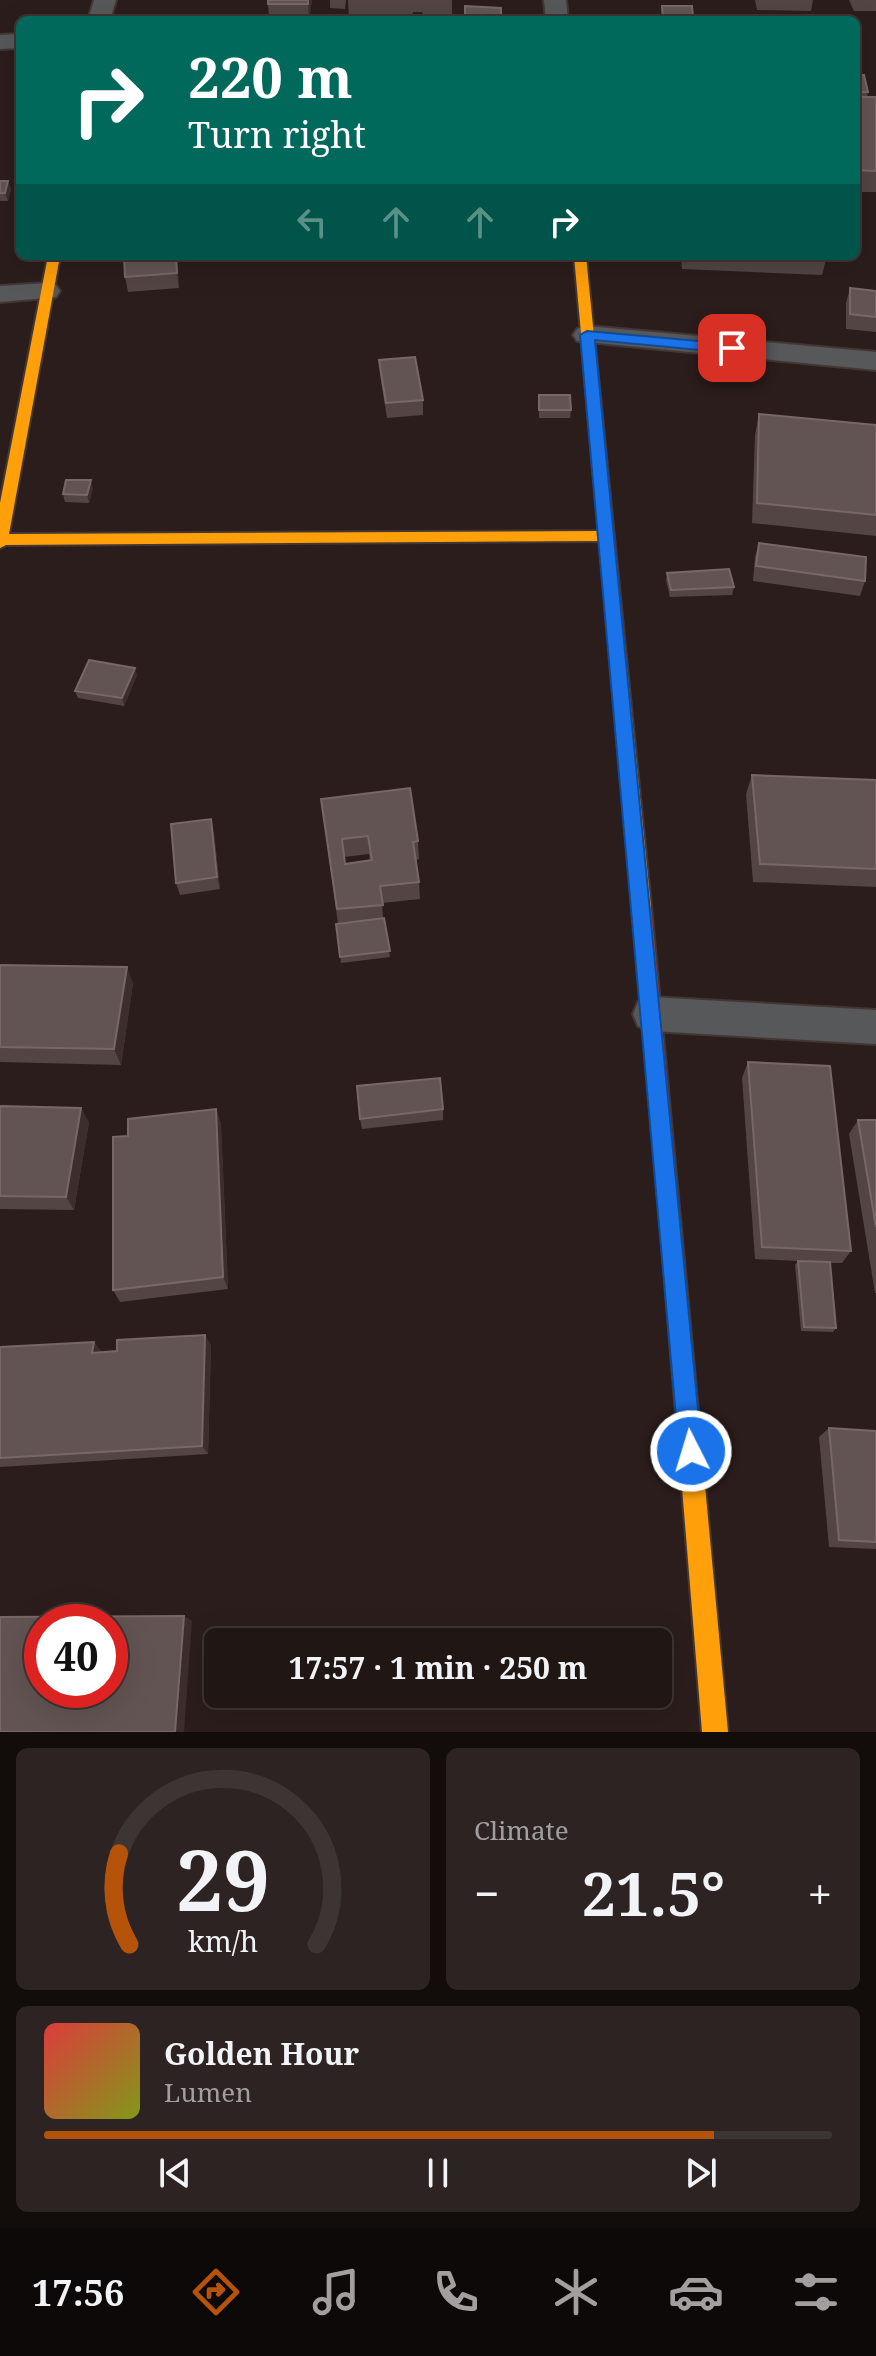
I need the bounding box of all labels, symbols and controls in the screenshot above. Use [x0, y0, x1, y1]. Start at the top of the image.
text: 220 m [188, 38, 353, 114]
icon: right [56, 48, 160, 152]
text: Turn right [188, 110, 366, 159]
icon: left [290, 200, 334, 244]
icon: ahead [374, 200, 418, 244]
icon: ahead [458, 200, 502, 244]
icon: right [542, 200, 586, 244]
pin [698, 314, 766, 382]
icon: arrive [710, 326, 754, 370]
position arrow [649, 1409, 733, 1493]
speed limit sign: 40 [24, 1604, 128, 1708]
text: 17:57 · 1 min · 250 m [289, 1647, 587, 1688]
text: Climate [474, 1812, 569, 1848]
text: 29 [176, 1822, 270, 1935]
text: 21.5° [582, 1852, 725, 1934]
text: − [474, 1863, 499, 1923]
text: + [807, 1863, 832, 1923]
text: km/h [188, 1921, 258, 1960]
text: Golden Hour [164, 2033, 359, 2074]
text: Lumen [164, 2074, 252, 2110]
icon: previous [153, 2151, 197, 2195]
icon: pause [416, 2151, 460, 2195]
icon: next [679, 2151, 723, 2195]
icon: directions [188, 2264, 244, 2320]
icon: music [308, 2264, 364, 2320]
icon: phone [428, 2264, 484, 2320]
icon: climate [548, 2264, 604, 2320]
icon: car [668, 2264, 724, 2320]
icon: filters [788, 2264, 844, 2320]
text: 17:56 [32, 2268, 124, 2317]

